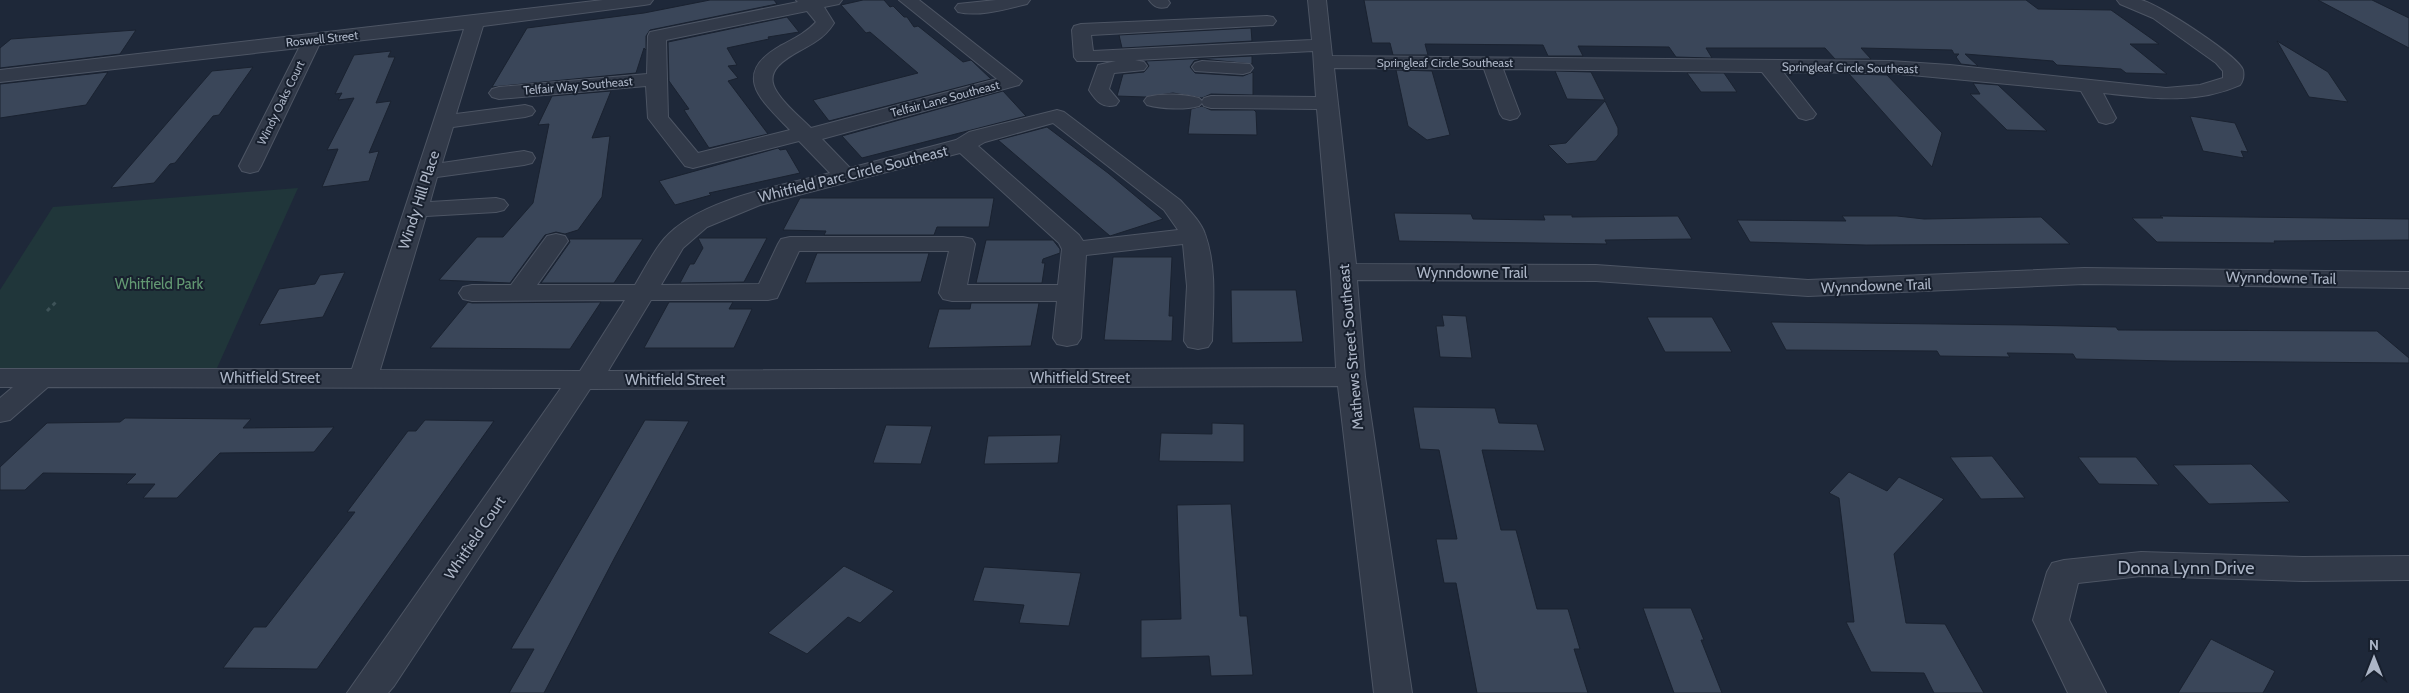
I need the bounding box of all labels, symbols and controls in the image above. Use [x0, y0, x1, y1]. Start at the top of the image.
street label: Roswell Street [285, 27, 359, 50]
street label: Springleaf Circle Southeast [1377, 55, 1513, 70]
street label: Windy Oaks Court [254, 58, 307, 147]
street label: Springleaf Circle Southeast [1782, 59, 1918, 76]
street label: Telfair Way Southeast [523, 73, 633, 98]
street label: Telfair Lane Southeast [889, 77, 1001, 120]
street label: Whitfield Parc Circle Southeast [756, 142, 950, 206]
street label: Windy Hill Place [395, 148, 444, 252]
street label: Mathews Street Southeast [1335, 263, 1367, 431]
street label: Wynndowne Trail [1417, 264, 1528, 282]
street label: Wynndowne Trail [2226, 268, 2337, 288]
park label: Whitfield Park [115, 275, 204, 293]
street label: Wynndowne Trail [1820, 275, 1932, 297]
street label: Whitfield Street [220, 369, 320, 387]
street label: Whitfield Street [1030, 369, 1130, 387]
street label: Whitfield Street [625, 371, 725, 389]
street label: Whitfield Court [441, 493, 509, 583]
street label: Donna Lynn Drive [2118, 557, 2255, 579]
north arrow [2349, 633, 2399, 683]
text: N [2369, 636, 2379, 654]

